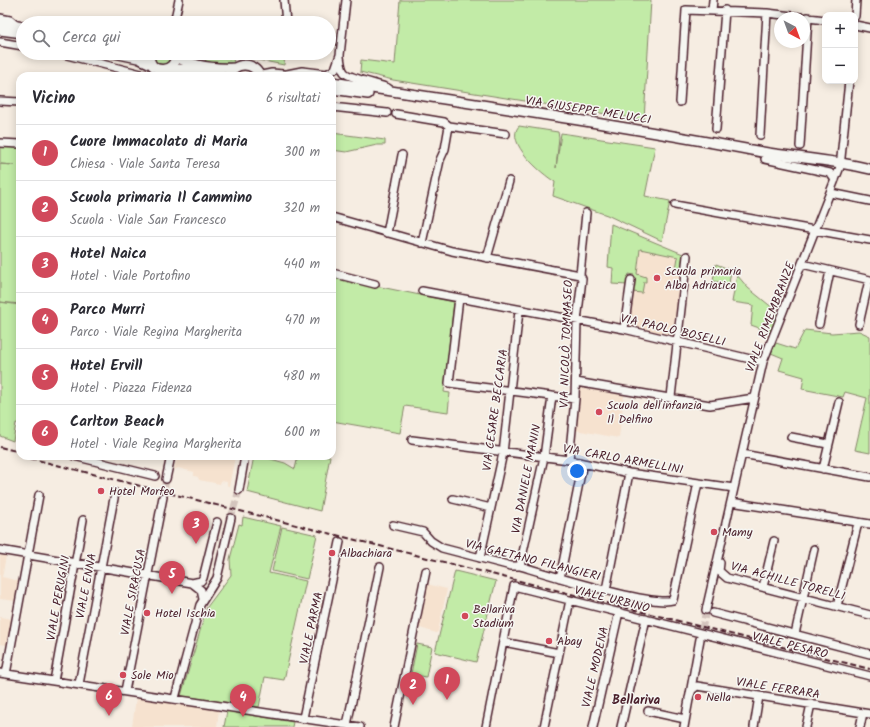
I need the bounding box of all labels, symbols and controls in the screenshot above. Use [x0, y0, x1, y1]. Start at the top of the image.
north arrow [774, 12, 810, 48]
map controls [822, 12, 858, 84]
button: + [822, 12, 858, 48]
search box [16, 16, 336, 60]
text: Cerca qui [62, 26, 120, 50]
icon: search [30, 27, 52, 49]
button: − [822, 48, 858, 84]
text: Vicino [32, 85, 75, 112]
text: 6 risultati [266, 88, 320, 109]
street label: VIA GIUSEPPE MELUCCI [524, 91, 652, 130]
text: Cuore Immacolato di Maria [70, 130, 248, 154]
text: 1 [43, 142, 47, 163]
text: 300 m [284, 142, 320, 163]
text: Chiesa · Viale Santa Teresa [70, 154, 220, 175]
text: Scuola primaria Il Cammino [70, 186, 252, 210]
text: 2 [41, 198, 49, 219]
text: 320 m [283, 198, 320, 219]
text: Scuola · Viale San Francesco [70, 210, 226, 231]
text: Hotel Naica [70, 242, 146, 266]
text: 3 [41, 254, 49, 275]
text: 440 m [284, 254, 320, 275]
street label: VIALE RIMEMBRANZE [741, 258, 801, 375]
place label: Scuola primaria Alba Adriatica [665, 262, 742, 295]
text: Hotel · Viale Portofino [70, 266, 190, 287]
marker: Scuola primaria Alba Adriatica [652, 273, 662, 283]
street label: VIA NICOLÒ TOMMASEO [555, 279, 578, 408]
text: Parco Murri [70, 298, 145, 322]
street label: VIA PAOLO BOSELLI [618, 309, 728, 352]
text: 4 [41, 310, 49, 331]
text: 470 m [285, 310, 320, 331]
text: Parco · Viale Regina Margherita [70, 322, 242, 343]
street label: VIA CESARE BECCARIA [478, 348, 513, 472]
text: Hotel Ervill [70, 354, 142, 378]
text: 5 [42, 366, 48, 387]
text: 480 m [283, 366, 320, 387]
text: Hotel · Piazza Fidenza [70, 378, 192, 399]
place label: Scuola dell'infanzia Il Delfino [607, 396, 702, 429]
marker: Scuola dell'infanzia Il Delfino [594, 407, 604, 417]
text: Carlton Beach [70, 410, 164, 434]
text: 6 [41, 422, 49, 443]
text: 600 m [284, 422, 320, 443]
street label: VIA DANIELE MANIN [507, 423, 546, 536]
text: Hotel · Viale Regina Margherita [70, 434, 242, 455]
street label: VIA CARLO ARMELLINI [561, 440, 685, 479]
your location [567, 461, 587, 481]
place label: Hotel Morfeo [109, 482, 175, 501]
marker: Hotel Morfeo [96, 486, 106, 496]
pin: 3 [183, 511, 209, 544]
place label: Mamy [722, 523, 753, 542]
marker: Mamy [709, 527, 719, 537]
street label: VIA GAETANO FILANGIERI [463, 534, 603, 587]
place label: Albachiara [340, 544, 392, 563]
street label: VIALE SIRACUSA [116, 547, 151, 637]
marker: Albachiara [327, 548, 337, 558]
street label: VIALE ENNA [71, 552, 102, 620]
street label: VIALE PERUGINI [42, 554, 75, 642]
street label: VIA ACHILLE TORELLI [728, 557, 848, 606]
pin: 5 [159, 561, 185, 594]
street label: VIALE URBINO [572, 581, 652, 618]
street label: VIALE PARMA [295, 590, 328, 666]
place label: Bellariva Stadium [473, 600, 515, 633]
place label: Hotel Ischia [155, 604, 216, 623]
marker: Hotel Ischia [142, 608, 152, 618]
marker: Bellariva Stadium [460, 611, 470, 621]
street label: VIALE MODENA [577, 625, 614, 710]
street label: VIALE PESARO [750, 627, 830, 664]
place label: Abay [557, 632, 582, 651]
marker: Abay [544, 636, 554, 646]
place label: Sole Mio [131, 666, 174, 685]
pin: 1 [434, 667, 460, 700]
marker: Sole Mio [118, 670, 128, 680]
pin: 2 [400, 672, 426, 705]
street label: VIALE FERRARA [735, 672, 821, 705]
pin: 6 [96, 683, 122, 716]
pin: 4 [230, 684, 256, 717]
place label: Nella [706, 688, 731, 707]
district label: Bellariva [612, 690, 660, 711]
marker: Nella [693, 692, 703, 702]

